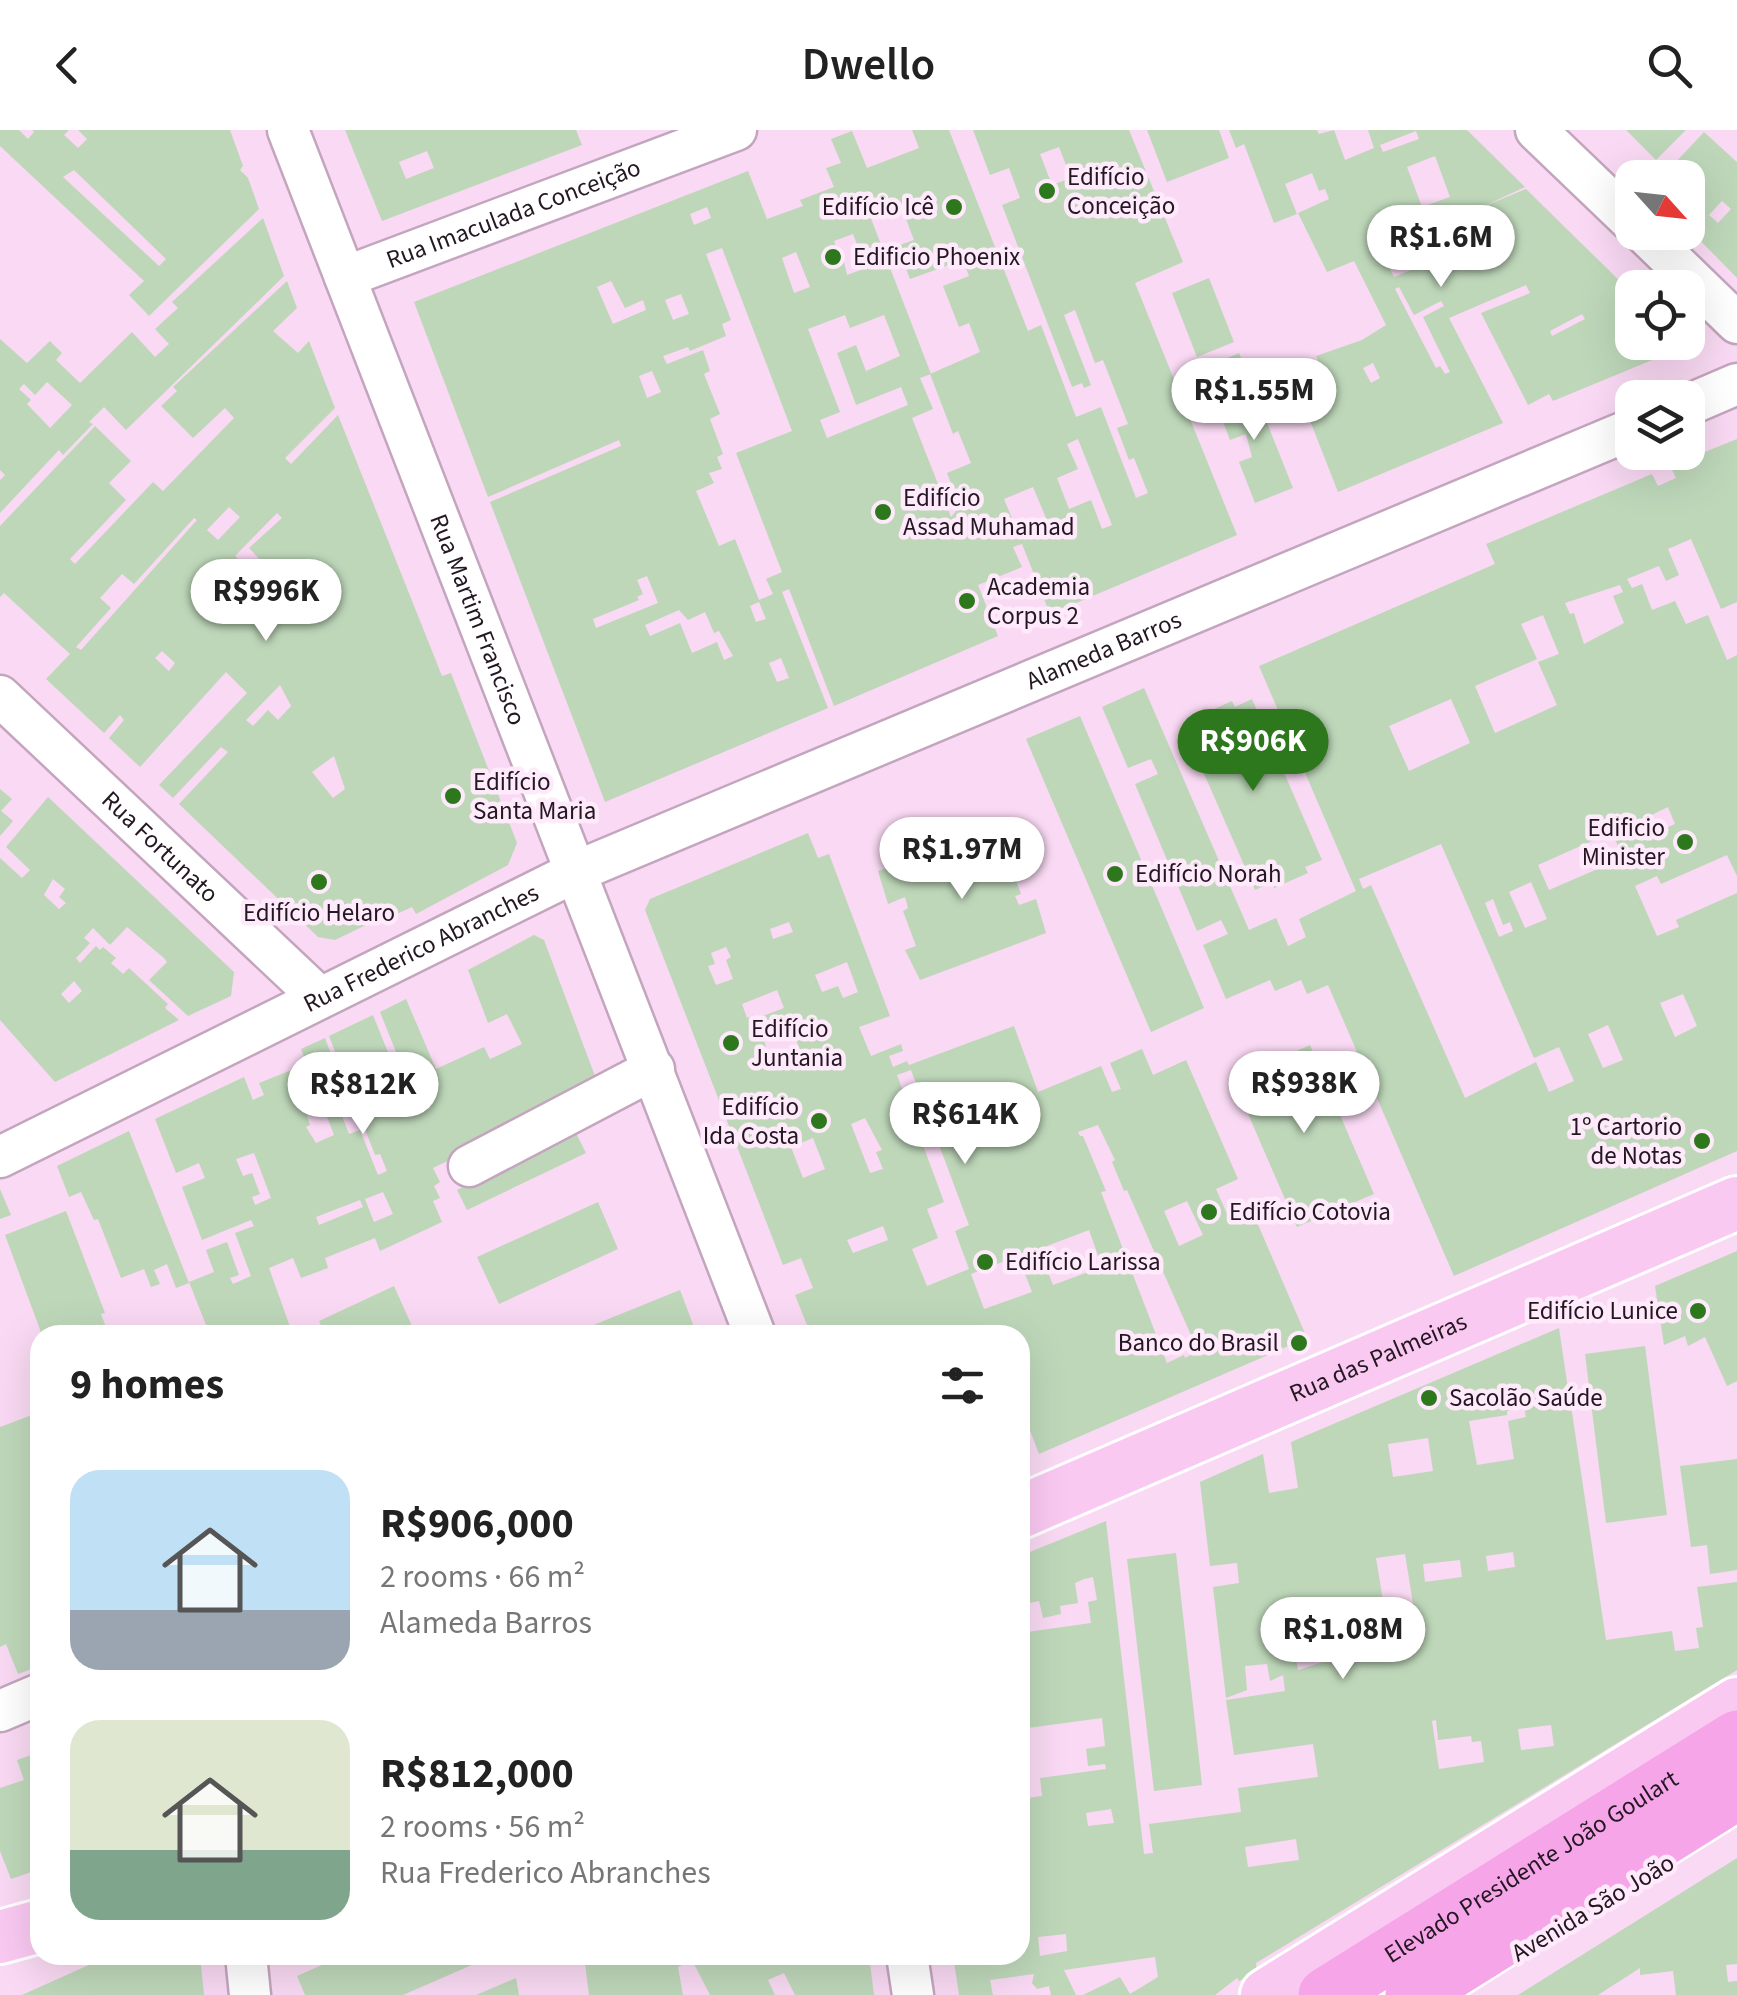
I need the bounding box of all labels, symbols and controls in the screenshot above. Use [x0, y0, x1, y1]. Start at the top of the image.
text: Dwello [802, 33, 935, 97]
icon: back [40, 38, 95, 93]
icon: search [1642, 38, 1697, 93]
street label: Rua Imaculada Conceição [381, 149, 646, 278]
place label: Edifício Conceição [1067, 159, 1175, 224]
north arrow [1615, 160, 1705, 250]
map controls [1615, 160, 1705, 470]
marker: Edifício Conceição [1036, 180, 1058, 202]
place label: Edifício Icê [822, 189, 934, 225]
marker: Edifício Icê [943, 196, 965, 218]
pin: R$1.6M [1360, 205, 1522, 290]
text: R$1.6M [1389, 214, 1493, 260]
place label: Edificio Phoenix [853, 239, 1020, 275]
marker: Edificio Phoenix [822, 246, 844, 268]
button: locate [1615, 270, 1705, 360]
pin: R$1.55M [1162, 358, 1346, 443]
text: R$1.55M [1193, 367, 1315, 413]
button: layers [1615, 380, 1705, 470]
place label: Edifício Assad Muhamad [903, 480, 1075, 545]
marker: Edifício Assad Muhamad [872, 501, 894, 523]
street label: Rua Martim Francisco [420, 509, 535, 730]
pin: R$996K [185, 559, 347, 644]
text: R$996K [213, 568, 319, 614]
place label: Academia Corpus 2 [987, 569, 1090, 634]
marker: Academia Corpus 2 [956, 590, 978, 612]
street label: Alameda Barros [1020, 602, 1187, 699]
pin: R$906K [1172, 709, 1334, 794]
text: R$906K [1200, 718, 1306, 764]
place label: Edifício Santa Maria [473, 764, 596, 829]
street label: Rua Fortunato [93, 783, 227, 911]
marker: Edifício Santa Maria [442, 785, 464, 807]
place label: Edificio Minister [1582, 810, 1665, 875]
pin: R$1.97M [870, 817, 1054, 902]
text: R$1.97M [901, 826, 1023, 872]
marker: Edificio Minister [1674, 831, 1696, 853]
place label: Edifício Norah [1135, 856, 1282, 892]
marker: Edifício Norah [1104, 863, 1126, 885]
marker: Edifício Helaro [308, 871, 330, 893]
street label: Rua Frederico Abranches [297, 875, 545, 1022]
place label: Edifício Helaro [243, 895, 395, 931]
place label: Edifício Juntania [751, 1011, 843, 1076]
marker: Edifício Juntania [720, 1032, 742, 1054]
pin: R$938K [1223, 1051, 1385, 1136]
pin: R$812K [282, 1052, 444, 1137]
text: R$938K [1251, 1060, 1357, 1106]
text: R$812K [310, 1061, 416, 1107]
pin: R$614K [884, 1082, 1046, 1167]
place label: Edifício Ida Costa [703, 1089, 799, 1154]
text: R$614K [912, 1091, 1018, 1137]
place label: 1º Cartorio de Notas [1570, 1109, 1682, 1174]
marker: Edifício Ida Costa [808, 1110, 830, 1132]
marker: 1º Cartorio de Notas [1691, 1130, 1713, 1152]
place label: Edifício Cotovia [1229, 1194, 1391, 1230]
marker: Edifício Cotovia [1198, 1201, 1220, 1223]
place label: Edifício Larissa [1005, 1244, 1161, 1280]
marker: Edifício Larissa [974, 1251, 996, 1273]
place label: Edifício Lunice [1527, 1293, 1678, 1329]
marker: Edifício Lunice [1687, 1300, 1709, 1322]
street label: Rua das Palmeiras [1284, 1304, 1473, 1412]
place label: Banco do Brasil [1118, 1325, 1279, 1361]
marker: Banco do Brasil [1288, 1332, 1310, 1354]
text: 9 homes [70, 1355, 224, 1415]
icon: filters [935, 1358, 990, 1413]
place label: Sacolão Saúde [1449, 1380, 1603, 1416]
marker: Sacolão Saúde [1418, 1387, 1440, 1409]
text: R$906,000 [380, 1494, 574, 1554]
icon: home [150, 1510, 270, 1630]
text: 2 rooms · 66 m² [380, 1554, 585, 1600]
pin: R$1.08M [1251, 1597, 1435, 1682]
text: Alameda Barros [380, 1600, 592, 1646]
text: R$1.08M [1282, 1606, 1404, 1652]
text: R$812,000 [380, 1744, 574, 1804]
icon: home [150, 1760, 270, 1880]
street label: Elevado Presidente João Goulart [1377, 1761, 1686, 1972]
text: 2 rooms · 56 m² [380, 1804, 585, 1850]
street label: Avenida São João [1505, 1845, 1681, 1971]
text: Rua Frederico Abranches [380, 1850, 711, 1896]

